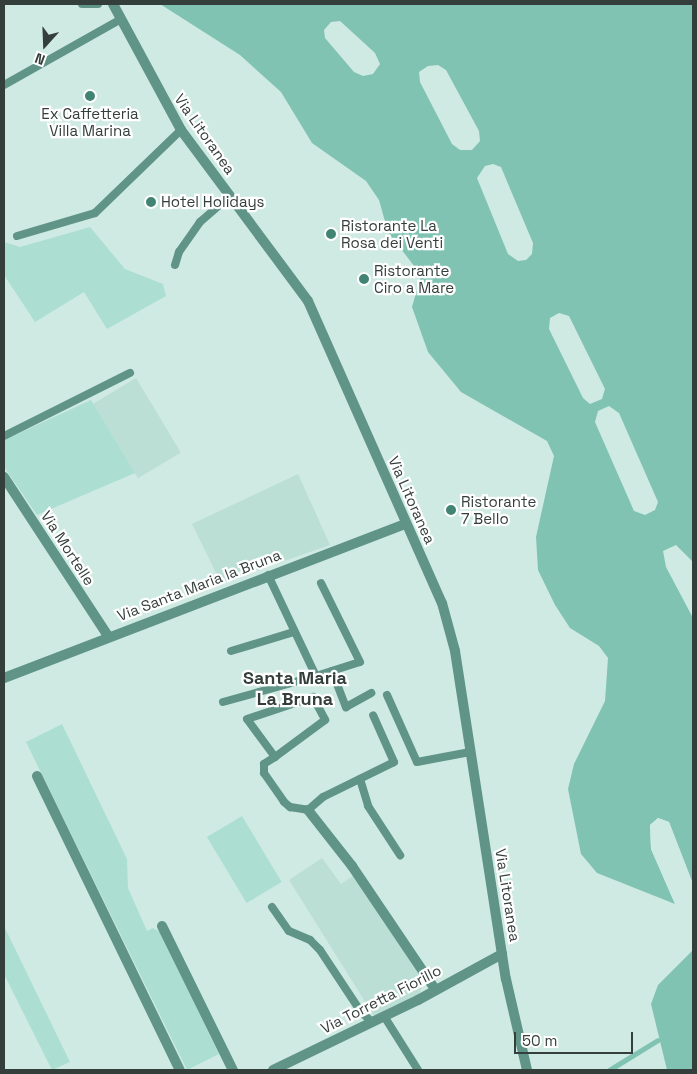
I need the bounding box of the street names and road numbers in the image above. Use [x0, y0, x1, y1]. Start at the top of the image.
street label: Via Litoranea [171, 90, 239, 178]
street label: Via Litoranea [385, 453, 439, 547]
street label: Via Mortelle [37, 507, 99, 589]
street label: Via Santa Maria la Bruna [115, 545, 283, 625]
street label: Via Litoranea [492, 847, 524, 943]
street label: Via Torretta Fiorillo [318, 961, 444, 1037]

